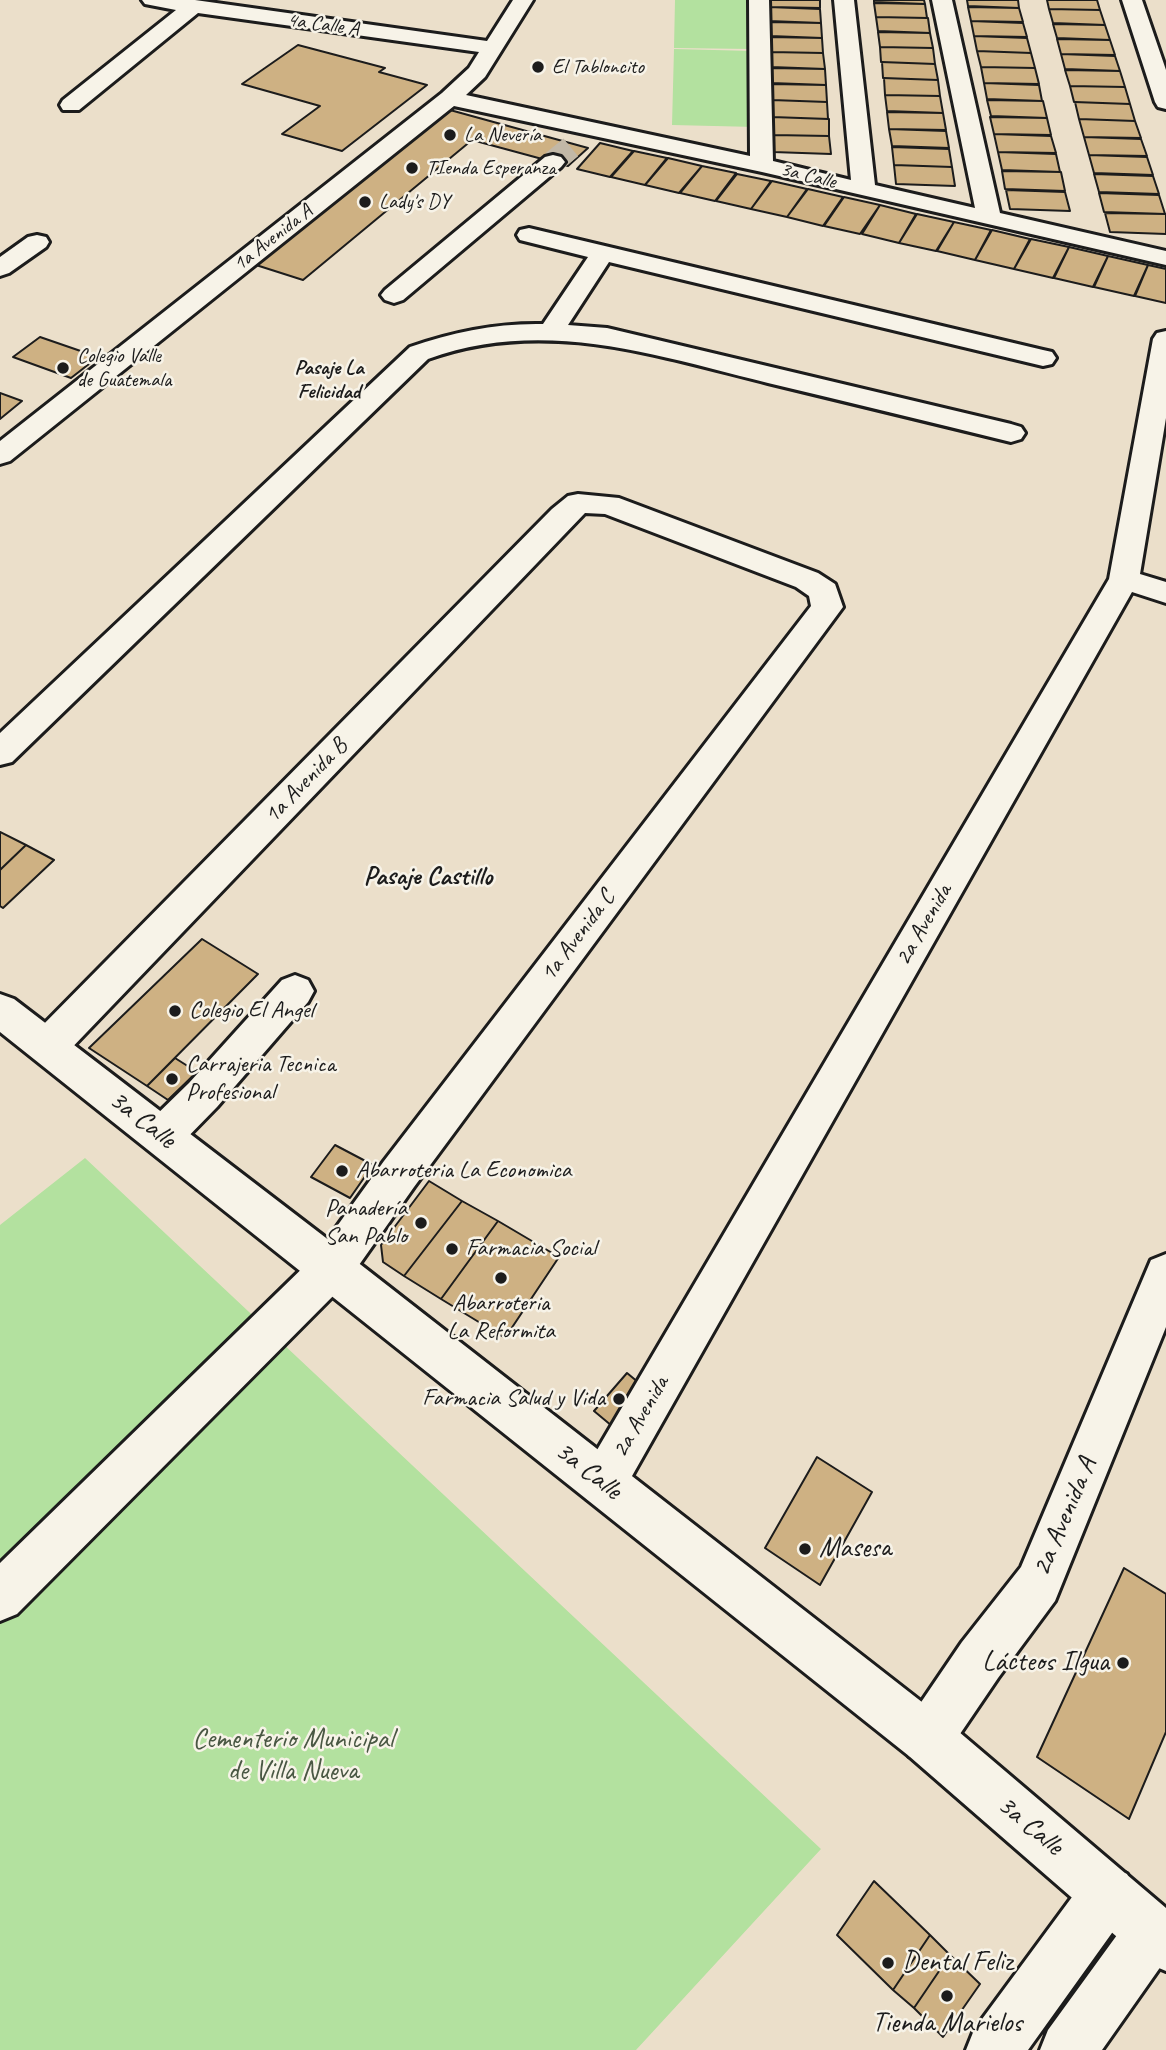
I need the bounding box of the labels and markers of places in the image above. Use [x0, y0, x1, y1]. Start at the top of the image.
place label: El Tabloncito [552, 54, 644, 80]
marker: El Tabloncito [530, 59, 546, 75]
place label: La Nevería [464, 122, 541, 148]
marker: La Nevería [442, 127, 458, 143]
place label: TIenda Esperanza [426, 155, 556, 181]
marker: TIenda Esperanza [404, 160, 420, 176]
place label: Lady's DY [379, 189, 450, 215]
marker: Lady's DY [357, 194, 373, 210]
place label: Colegio Valle de Guatemala [77, 343, 171, 393]
marker: Colegio Valle de Guatemala [55, 360, 71, 376]
place label: Colegio El Angel [189, 997, 313, 1025]
marker: Colegio El Angel [167, 1003, 183, 1019]
place label: Carrajeria Tecnica Profesional [186, 1051, 335, 1107]
marker: Carrajeria Tecnica Profesional [164, 1071, 180, 1087]
place label: Abarroteria La Economica [356, 1157, 571, 1185]
marker: Abarroteria La Economica [334, 1163, 350, 1179]
place label: Panadería San Pablo [325, 1195, 407, 1251]
marker: Panadería San Pablo [413, 1215, 429, 1231]
place label: Farmacia Social [466, 1235, 596, 1263]
marker: Farmacia Social [444, 1241, 460, 1257]
marker: Abarroteria La Reformita [493, 1270, 509, 1286]
place label: Abarroteria La Reformita [447, 1290, 555, 1346]
place label: Farmacia Salud y Vida [422, 1385, 605, 1413]
marker: Farmacia Salud y Vida [611, 1391, 627, 1407]
place label: Masesa [819, 1532, 891, 1566]
marker: Masesa [797, 1541, 813, 1557]
place label: Lácteos Ilgua [982, 1646, 1109, 1680]
marker: Lácteos Ilgua [1115, 1655, 1131, 1671]
place label: Dental Feliz [902, 1946, 1013, 1980]
marker: Dental Feliz [880, 1955, 896, 1971]
marker: Tienda Marielos [939, 1988, 955, 2004]
place label: Tienda Marielos [872, 2007, 1022, 2041]

